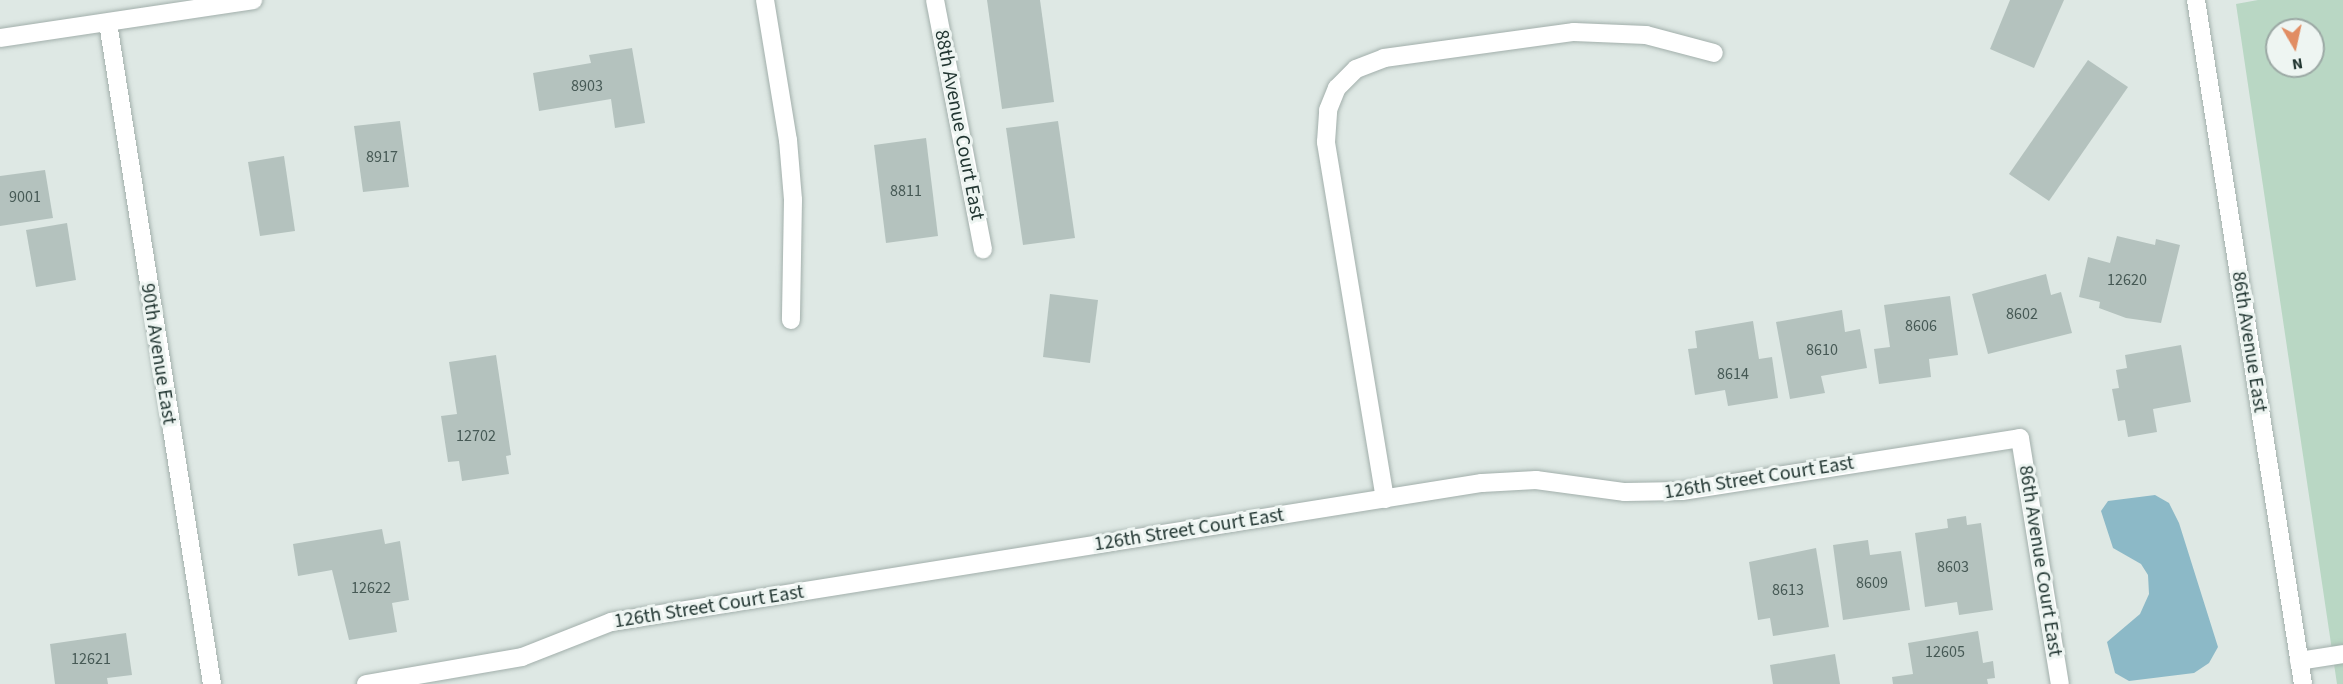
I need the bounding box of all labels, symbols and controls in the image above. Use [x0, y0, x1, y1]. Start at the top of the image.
north arrow [2265, 18, 2325, 78]
street label: 88th Avenue Court East [929, 28, 989, 222]
text: N [2291, 52, 2304, 75]
house number: 8903 [571, 76, 603, 96]
house number: 8917 [366, 147, 398, 167]
house number: 8811 [890, 181, 922, 201]
house number: 9001 [9, 187, 41, 207]
house number: 12620 [2107, 270, 2147, 290]
street label: 86th Avenue East [2226, 270, 2272, 414]
street label: 90th Avenue East [135, 282, 181, 426]
house number: 8602 [2006, 304, 2038, 324]
house number: 8606 [1905, 316, 1937, 336]
house number: 8610 [1806, 340, 1838, 360]
house number: 8614 [1717, 364, 1749, 384]
house number: 12702 [456, 426, 496, 446]
street label: 126th Street Court East [1662, 451, 1856, 505]
street label: 86th Avenue Court East [2013, 464, 2067, 658]
street label: 126th Street Court East [1092, 503, 1286, 557]
house number: 8603 [1937, 557, 1969, 577]
house number: 8609 [1856, 573, 1888, 593]
house number: 12622 [351, 578, 391, 598]
street label: 126th Street Court East [612, 580, 806, 634]
house number: 8613 [1772, 580, 1804, 600]
house number: 12605 [1925, 642, 1965, 662]
house number: 12621 [71, 649, 111, 669]

